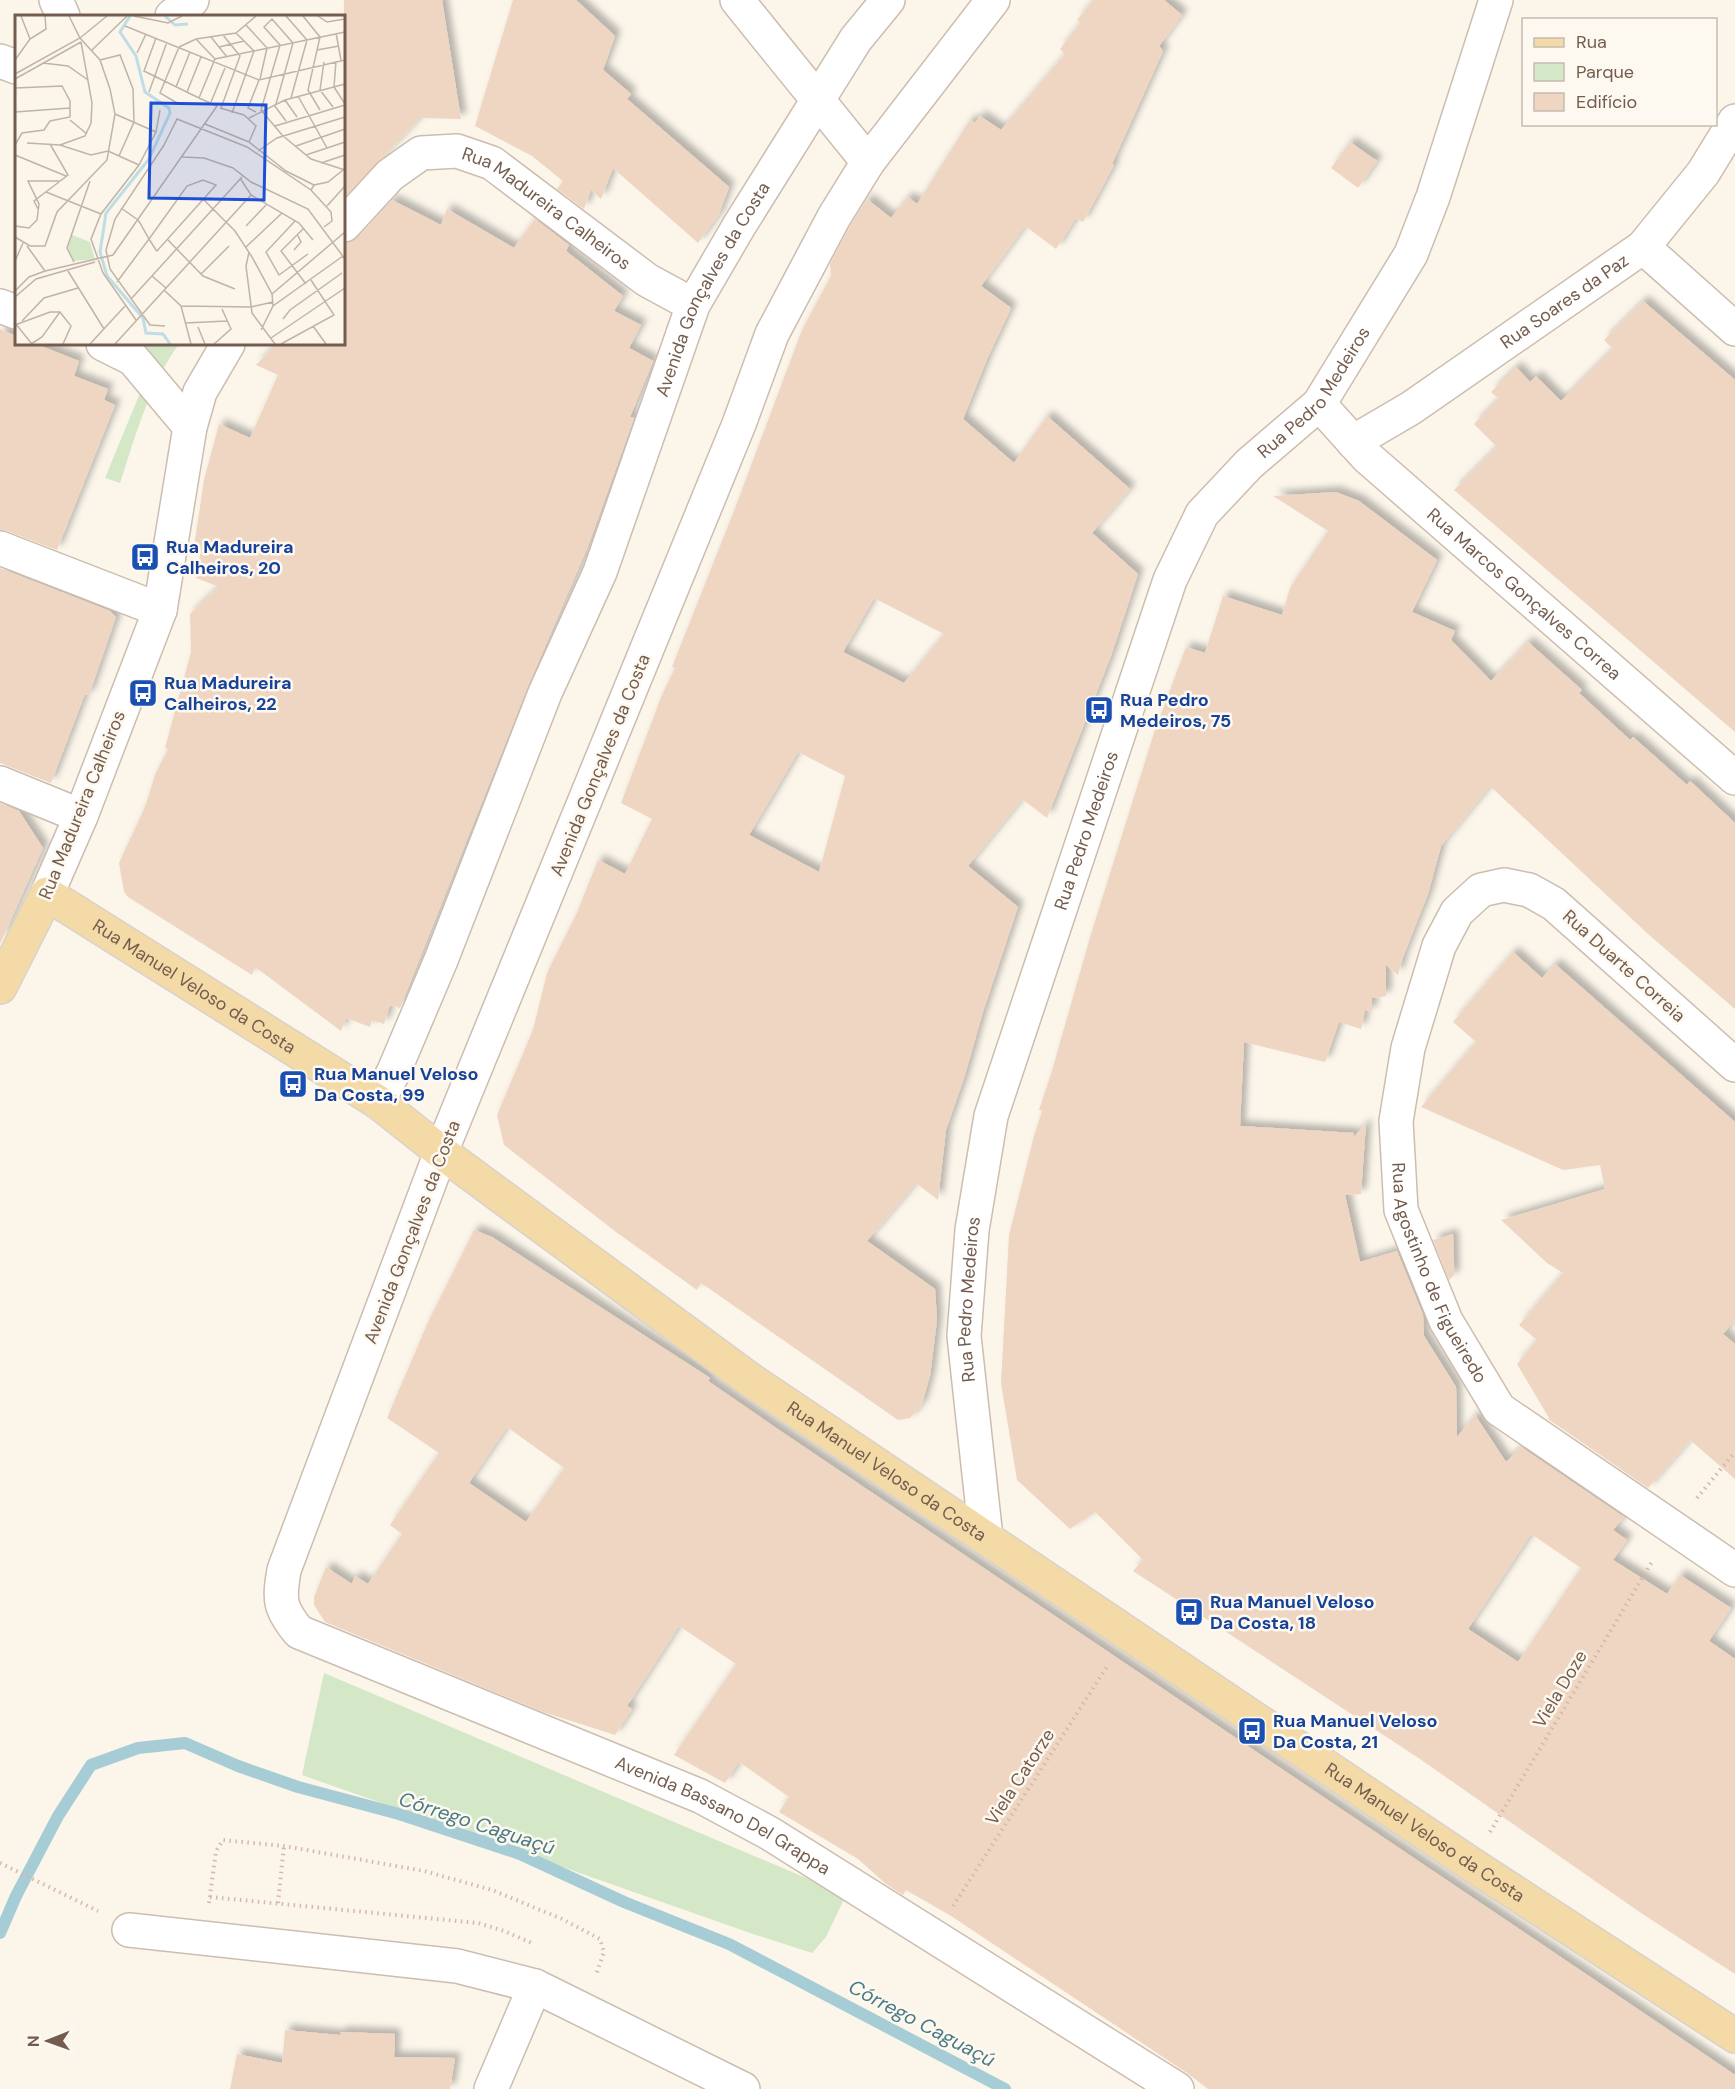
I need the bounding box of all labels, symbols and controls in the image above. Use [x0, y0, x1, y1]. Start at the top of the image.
inset map [15, 15, 345, 345]
legend [1522, 18, 1717, 126]
text: Rua [1576, 30, 1607, 54]
text: Parque [1576, 60, 1634, 84]
text: Edifício [1576, 90, 1637, 114]
street label: Rua Madureira Calheiros [459, 142, 636, 276]
street label: Avenida Gonçalves da Costa [650, 177, 776, 400]
street label: Rua Soares da Paz [1496, 249, 1633, 354]
street label: Rua Pedro Medeiros [1252, 322, 1376, 464]
street label: Rua Marcos Gonçalves Correa [1422, 503, 1626, 685]
place label: Rua Madureira Calheiros, 20 [166, 535, 294, 580]
bus stop icon: Rua Madureira Calheiros, 20 [129, 541, 161, 573]
street label: Avenida Gonçalves da Costa [544, 650, 656, 880]
place label: Rua Madureira Calheiros, 22 [164, 671, 292, 716]
bus stop icon: Rua Madureira Calheiros, 22 [127, 677, 159, 709]
place label: Rua Pedro Medeiros, 75 [1120, 688, 1231, 733]
bus stop icon: Rua Pedro Medeiros, 75 [1083, 694, 1115, 726]
street label: Rua Madureira Calheiros [33, 707, 131, 903]
street label: Rua Pedro Medeiros [1049, 748, 1124, 913]
street label: Rua Duarte Correia [1557, 904, 1691, 1028]
street label: Rua Manuel Veloso da Costa [88, 914, 300, 1059]
place label: Rua Manuel Veloso Da Costa, 99 [314, 1062, 479, 1107]
bus stop icon: Rua Manuel Veloso Da Costa, 99 [277, 1068, 309, 1100]
street label: Avenida Gonçalves da Costa [358, 1117, 466, 1347]
street label: Rua Agostinho de Figueiredo [1386, 1162, 1493, 1388]
street label: Rua Pedro Medeiros [952, 1215, 986, 1383]
street label: Rua Manuel Veloso da Costa [782, 1396, 991, 1547]
place label: Rua Manuel Veloso Da Costa, 18 [1210, 1590, 1375, 1635]
bus stop icon: Rua Manuel Veloso Da Costa, 18 [1173, 1596, 1205, 1628]
street label: Viela Doze [1527, 1646, 1593, 1732]
place label: Rua Manuel Veloso Da Costa, 21 [1273, 1709, 1438, 1754]
bus stop icon: Rua Manuel Veloso Da Costa, 21 [1236, 1715, 1268, 1747]
street label: Viela Catorze [980, 1724, 1060, 1830]
street label: Avenida Bassano Del Grappa [612, 1751, 835, 1880]
street label: Rua Manuel Veloso da Costa [1320, 1757, 1529, 1908]
water label: Córrego Caguaçú [396, 1786, 558, 1860]
water label: Córrego Caguaçú [844, 1973, 1000, 2073]
north arrow [18, 2011, 78, 2071]
text: N [23, 2035, 44, 2047]

